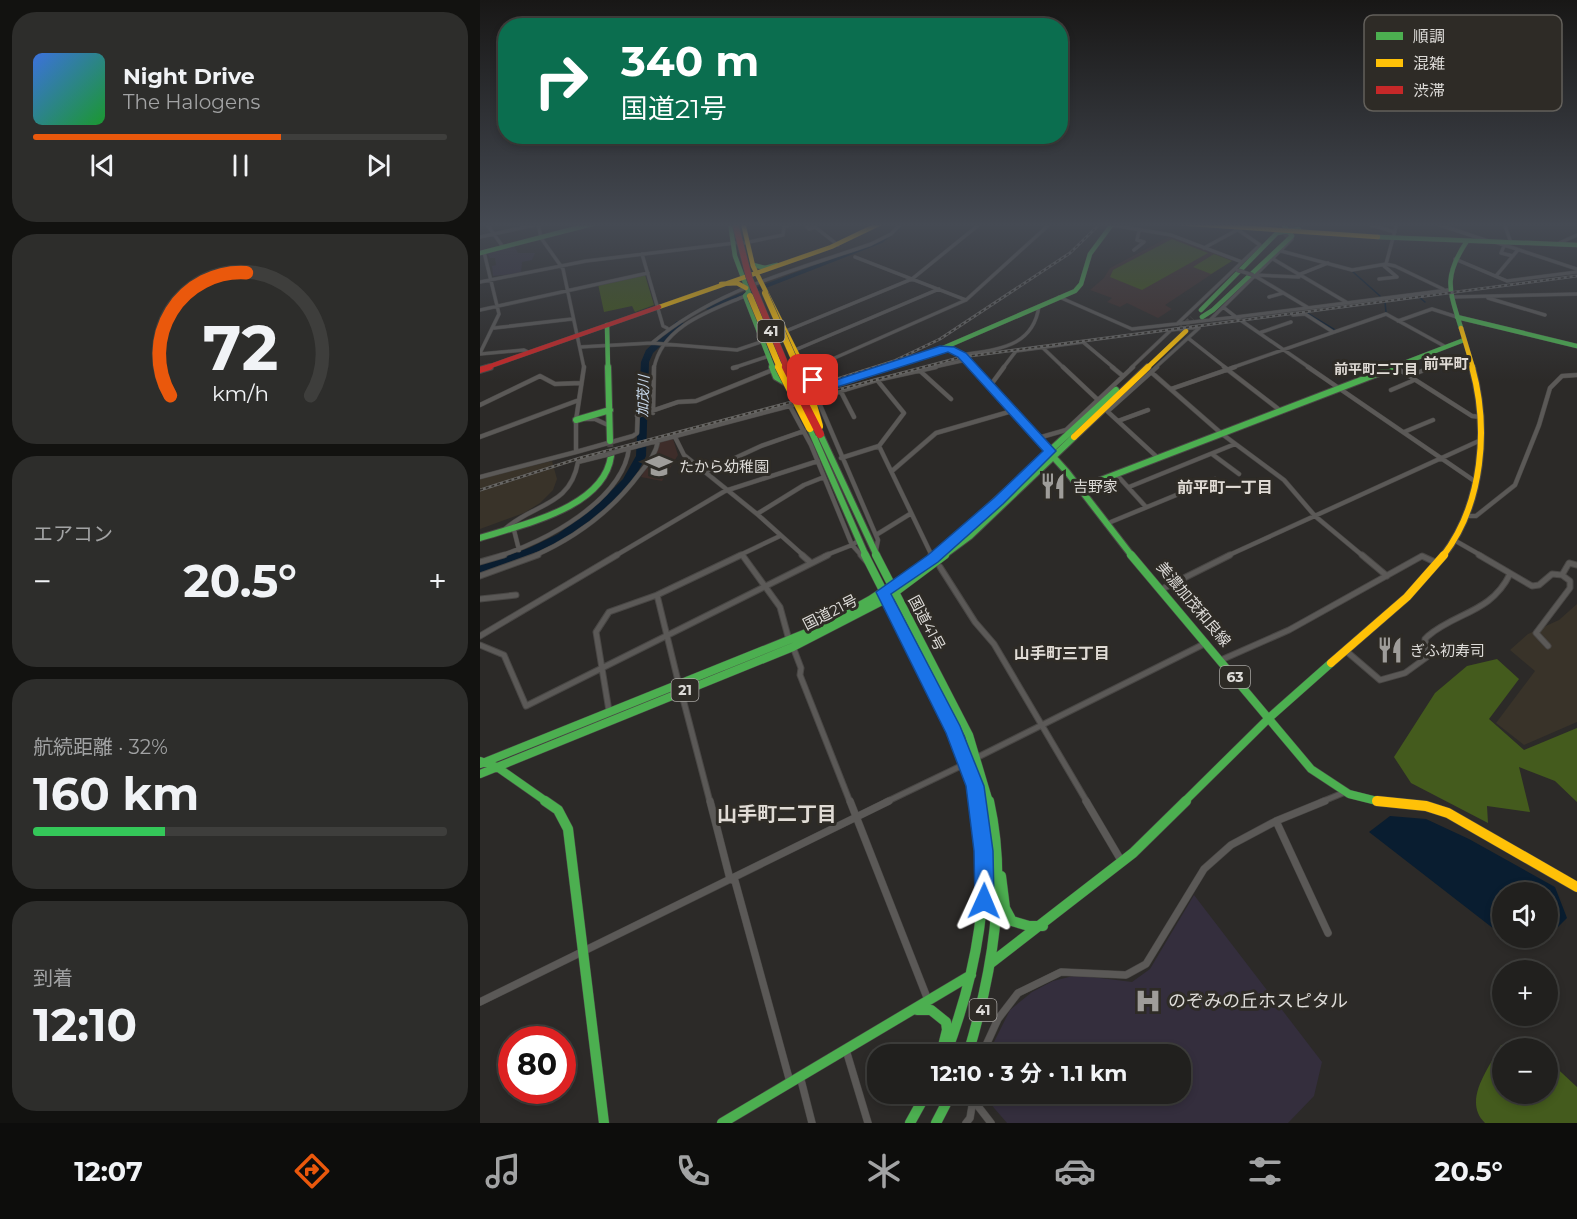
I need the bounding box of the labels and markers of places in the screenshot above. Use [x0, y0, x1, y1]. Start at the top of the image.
pin [787, 354, 838, 405]
school or university icon: たから幼稚園 [644, 451, 674, 481]
place label: たから幼稚園 [679, 457, 769, 476]
restaurant icon: 吉野家 [1038, 471, 1068, 501]
place label: 吉野家 [1073, 477, 1118, 496]
restaurant icon: ぎふ初寿司 [1375, 635, 1405, 665]
place label: ぎふ初寿司 [1410, 641, 1485, 660]
hospital icon: のぞみの丘ホスピタル [1133, 986, 1163, 1016]
place label: のぞみの丘ホスピタル [1168, 990, 1348, 1012]

